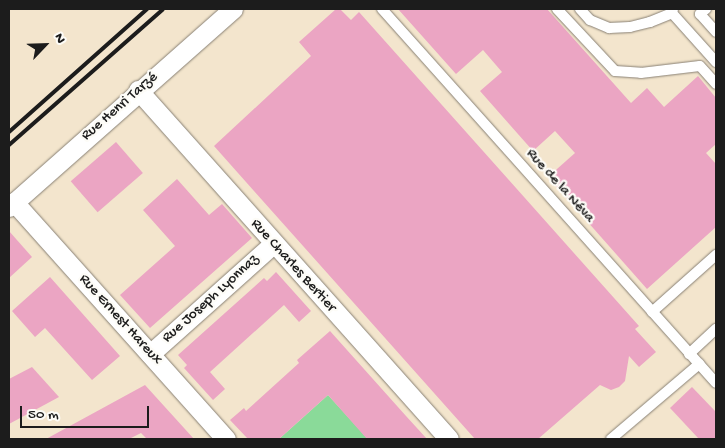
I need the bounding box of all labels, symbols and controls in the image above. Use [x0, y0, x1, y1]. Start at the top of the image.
north arrow [20, 20, 70, 70]
text: N [50, 31, 69, 46]
street label: Rue Henri Tarzé [78, 69, 162, 145]
street label: Rue de la Néva [522, 145, 598, 227]
street label: Rue Charles Bertier [246, 216, 340, 316]
street label: Rue Joseph Lyonnaz [159, 251, 263, 347]
street label: Rue Ernest Hareux [75, 271, 165, 369]
scale bar [22, 396, 151, 428]
text: 50 m [28, 406, 59, 424]

